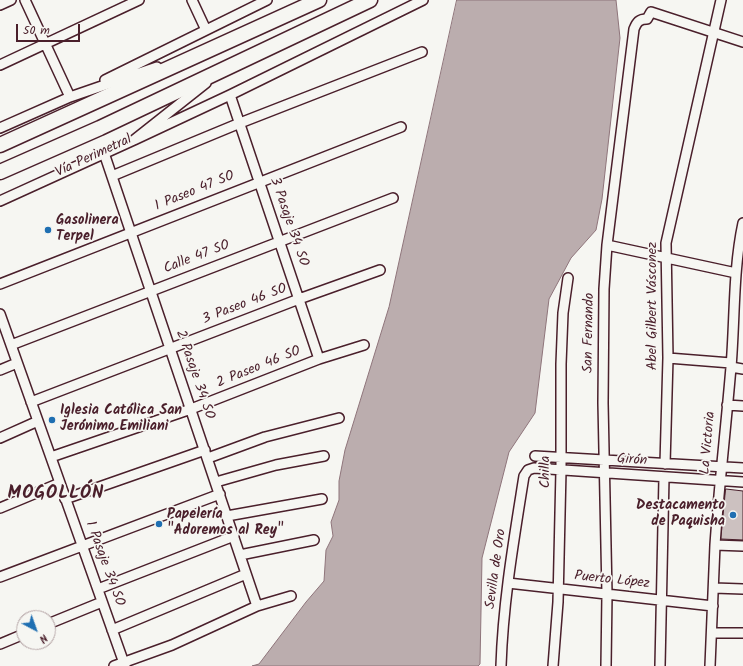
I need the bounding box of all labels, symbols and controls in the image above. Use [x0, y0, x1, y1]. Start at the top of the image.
scale bar [18, 16, 82, 42]
text: 50 m [23, 21, 50, 40]
street label: Vía Perimetral [53, 132, 135, 182]
street label: 1 Paseo 47 SO [153, 168, 237, 216]
street label: 3 Pasaje 34 SO [265, 175, 311, 269]
place label: Gasolinera Terpel [56, 214, 119, 246]
marker: Gasolinera Terpel [43, 225, 53, 235]
street label: Calle 47 SO [162, 238, 232, 278]
street label: Abel Gilbert Vásconez [646, 242, 662, 370]
street label: 3 Paseo 46 SO [200, 281, 290, 329]
street label: San Fernando [581, 293, 599, 373]
street label: 2 Pasaje 34 SO [171, 328, 217, 422]
street label: 2 Paseo 46 SO [214, 343, 304, 393]
place label: Iglesia Católica San Jerónimo Emiliani [60, 404, 182, 436]
street label: La Victoria [698, 411, 720, 475]
marker: Iglesia Católica San Jerónimo Emiliani [47, 415, 57, 425]
street label: Girón [616, 452, 648, 470]
street label: Chilla [539, 456, 555, 488]
district label: MOGOLLÓN [8, 484, 104, 506]
place label: Destacamento de Paquisha [636, 499, 725, 532]
place label: Papelería "Adoremos al Rey" [167, 508, 284, 540]
marker: Destacamento de Paquisha [728, 510, 738, 520]
street label: 1 Pasaje 34 SO [81, 519, 127, 609]
marker: Papelería "Adoremos al Rey" [154, 519, 164, 529]
street label: Sevilla de Oro [483, 528, 511, 610]
street label: Puerto López [573, 569, 651, 593]
north arrow [16, 610, 56, 650]
text: N [35, 629, 52, 647]

